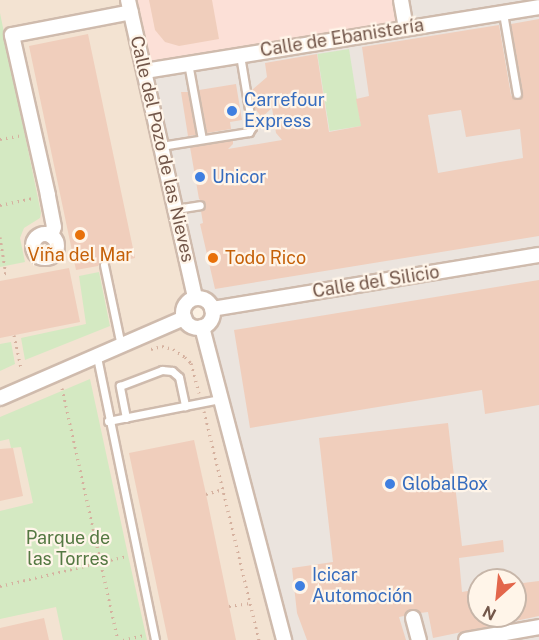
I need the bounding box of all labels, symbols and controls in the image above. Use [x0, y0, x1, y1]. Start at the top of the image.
street label: Calle de Ebanistería [258, 14, 426, 62]
street label: Calle del Pozo de las Nieves [125, 33, 199, 265]
place label: Carrefour Express [244, 90, 325, 132]
marker: Carrefour Express [225, 104, 239, 118]
place label: Unicor [212, 166, 266, 188]
marker: Unicor [193, 170, 207, 184]
marker: Viña del Mar [73, 228, 87, 242]
place label: Viña del Mar [28, 244, 132, 266]
place label: Todo Rico [225, 247, 306, 269]
marker: Todo Rico [206, 251, 220, 265]
street label: Calle del Silicio [311, 261, 441, 303]
place label: GlobalBox [402, 473, 488, 495]
marker: GlobalBox [383, 477, 397, 491]
park label: Parque de las Torres [26, 528, 110, 570]
place label: Icicar Automoción [312, 565, 412, 608]
north arrow [467, 568, 527, 628]
marker: Icicar Automoción [293, 579, 307, 593]
text: N [480, 601, 499, 624]

